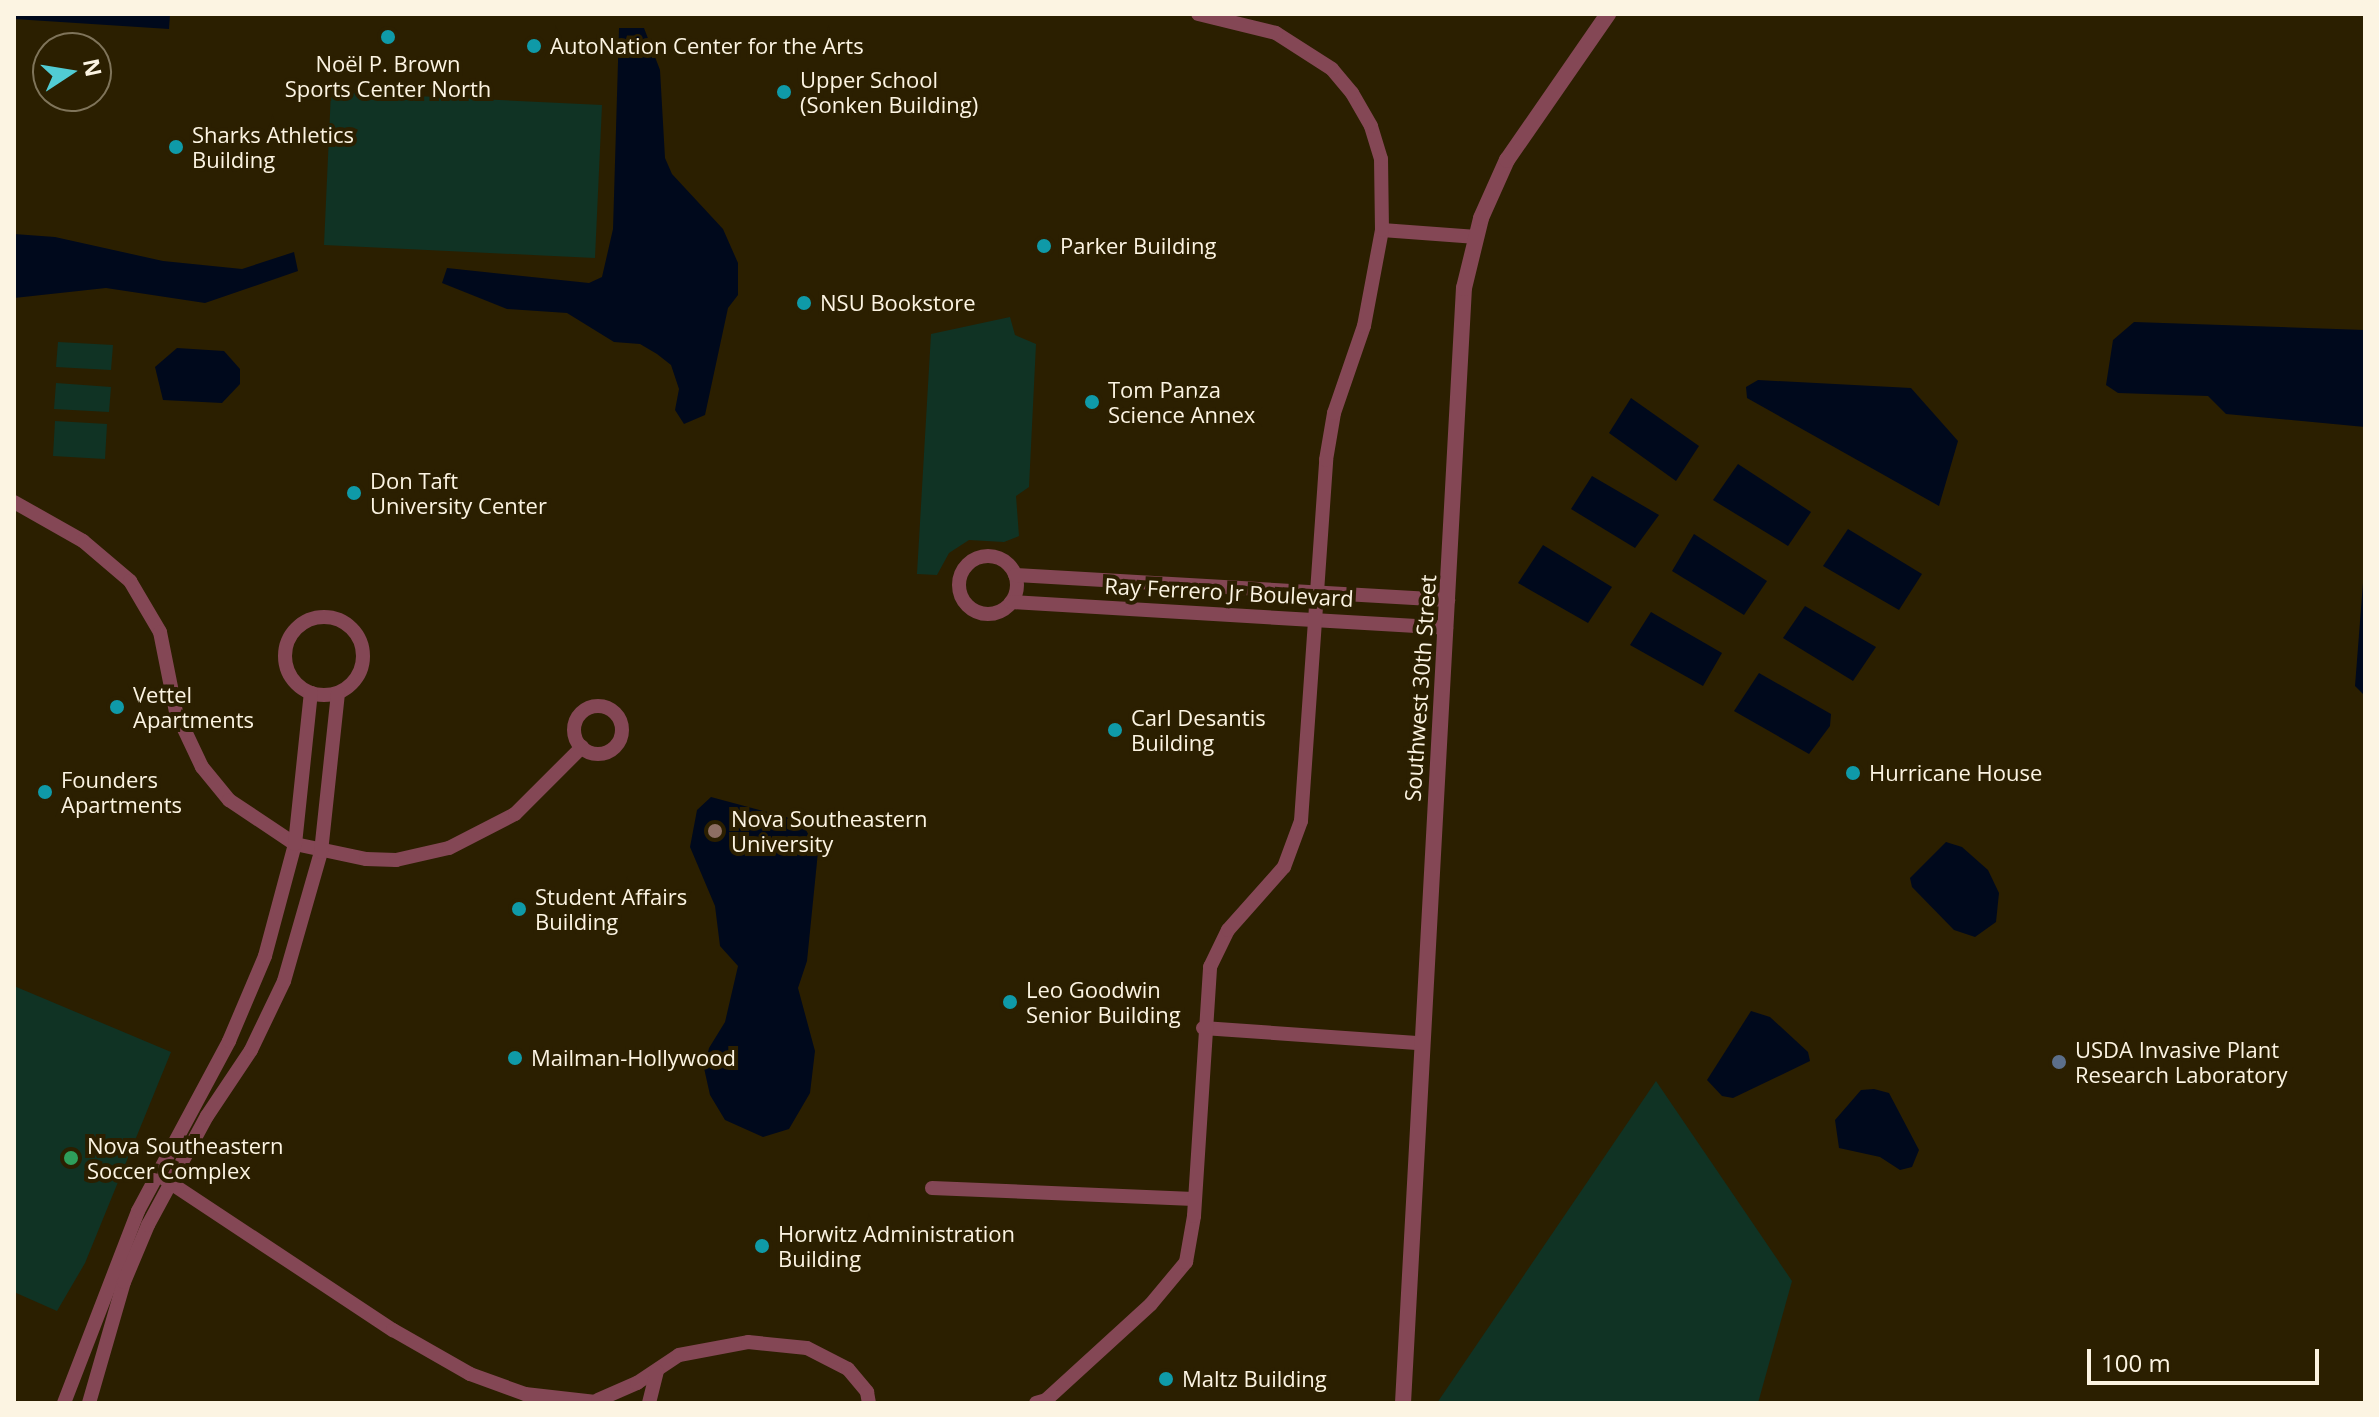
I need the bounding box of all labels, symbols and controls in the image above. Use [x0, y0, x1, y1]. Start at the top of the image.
marker: Noël P. Brown Sports Center North [379, 28, 397, 46]
north arrow [32, 32, 112, 112]
place label: AutoNation Center for the Arts [550, 33, 864, 59]
marker: AutoNation Center for the Arts [525, 37, 543, 55]
place label: Noël P. Brown Sports Center North [285, 50, 491, 102]
text: N [77, 56, 110, 79]
place label: Upper School (Sonken Building) [800, 66, 978, 118]
marker: Upper School (Sonken Building) [775, 83, 793, 101]
place label: Sharks Athletics Building [192, 121, 354, 172]
marker: Sharks Athletics Building [167, 138, 185, 156]
place label: Parker Building [1060, 233, 1216, 259]
marker: Parker Building [1035, 237, 1053, 255]
place label: NSU Bookstore [820, 290, 976, 316]
marker: NSU Bookstore [795, 294, 813, 312]
place label: Tom Panza Science Annex [1108, 376, 1255, 428]
marker: Tom Panza Science Annex [1083, 393, 1101, 411]
place label: Don Taft University Center [370, 467, 547, 518]
marker: Don Taft University Center [345, 484, 363, 502]
street label: Ray Ferrero Jr Boulevard [1104, 572, 1354, 612]
street label: Southwest 30th Street [1399, 574, 1441, 802]
place label: Vettel Apartments [133, 681, 254, 732]
marker: Vettel Apartments [108, 698, 126, 716]
place label: Carl Desantis Building [1131, 704, 1266, 756]
marker: Carl Desantis Building [1106, 721, 1124, 739]
place label: Hurricane House [1869, 760, 2042, 786]
marker: Hurricane House [1844, 764, 1862, 782]
place label: Founders Apartments [61, 766, 182, 818]
marker: Founders Apartments [36, 783, 54, 801]
place label: Nova Southeastern University [731, 805, 928, 856]
marker: Nova Southeastern University [706, 822, 724, 840]
place label: Student Affairs Building [535, 883, 687, 934]
marker: Student Affairs Building [510, 900, 528, 918]
place label: Leo Goodwin Senior Building [1026, 976, 1181, 1028]
marker: Leo Goodwin Senior Building [1001, 993, 1019, 1011]
place label: USDA Invasive Plant Research Laboratory [2075, 1036, 2287, 1088]
place label: Mailman-Hollywood [531, 1045, 736, 1071]
marker: Mailman-Hollywood [506, 1049, 524, 1067]
marker: USDA Invasive Plant Research Laboratory [2050, 1053, 2068, 1071]
place label: Nova Southeastern Soccer Complex [87, 1132, 284, 1184]
marker: Nova Southeastern Soccer Complex [62, 1149, 80, 1167]
place label: Horwitz Administration Building [778, 1220, 1015, 1272]
marker: Horwitz Administration Building [753, 1237, 771, 1255]
scale bar [2091, 1333, 2323, 1383]
text: 100 m [2101, 1346, 2171, 1379]
place label: Maltz Building [1182, 1366, 1327, 1392]
marker: Maltz Building [1157, 1370, 1175, 1388]

